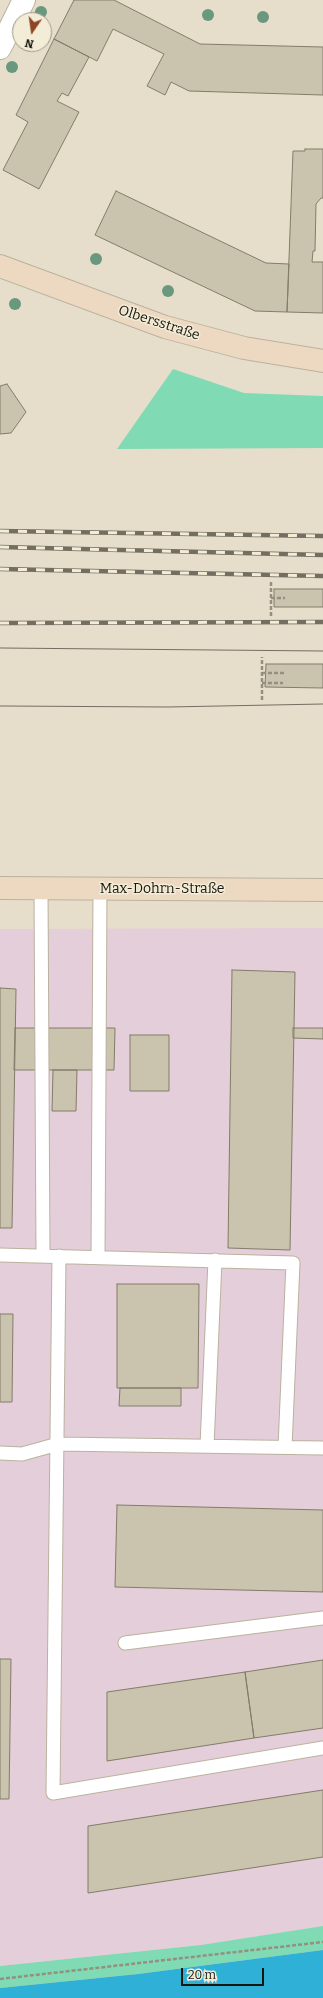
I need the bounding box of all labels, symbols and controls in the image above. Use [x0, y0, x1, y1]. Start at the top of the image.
north arrow [12, 12, 52, 52]
text: N [24, 36, 35, 50]
street label: Olbersstraße [116, 302, 202, 344]
street label: Max-Dohrn-Straße [100, 881, 224, 897]
scale bar [183, 1960, 266, 1986]
text: 20 m [188, 1968, 216, 1982]

